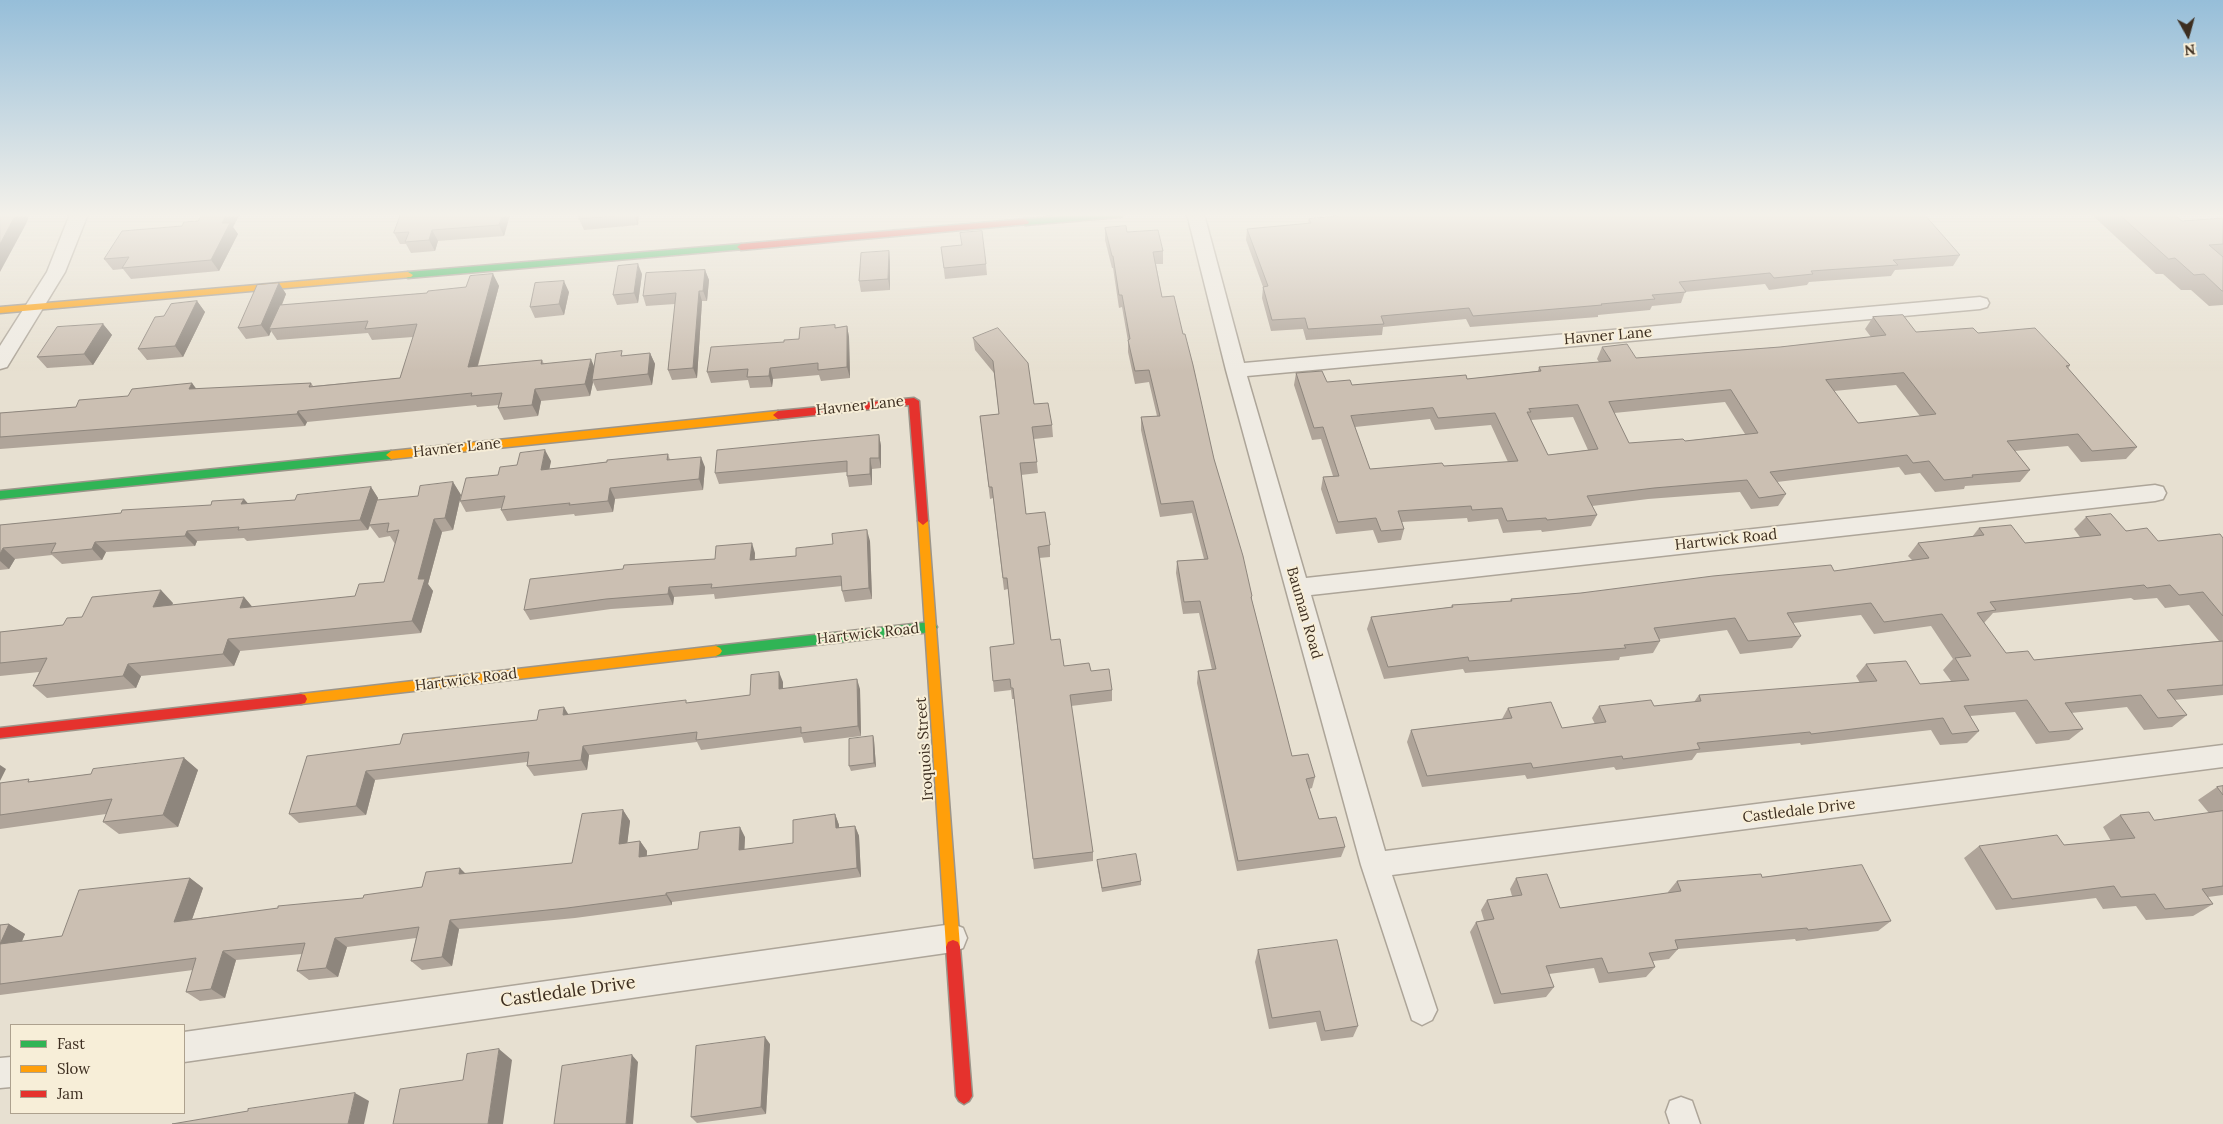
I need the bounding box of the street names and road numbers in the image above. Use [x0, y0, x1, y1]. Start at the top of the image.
street label: Havner Lane [1563, 323, 1653, 349]
street label: Havner Lane [815, 392, 905, 420]
street label: Havner Lane [412, 434, 502, 462]
street label: Hartwick Road [1674, 526, 1778, 554]
street label: Bauman Road [1282, 565, 1326, 661]
street label: Hartwick Road [816, 620, 920, 648]
street label: Hartwick Road [414, 665, 518, 695]
street label: Iroquois Street [912, 696, 938, 802]
street label: Castledale Drive [1742, 795, 1856, 827]
street label: Castledale Drive [499, 972, 637, 1012]

